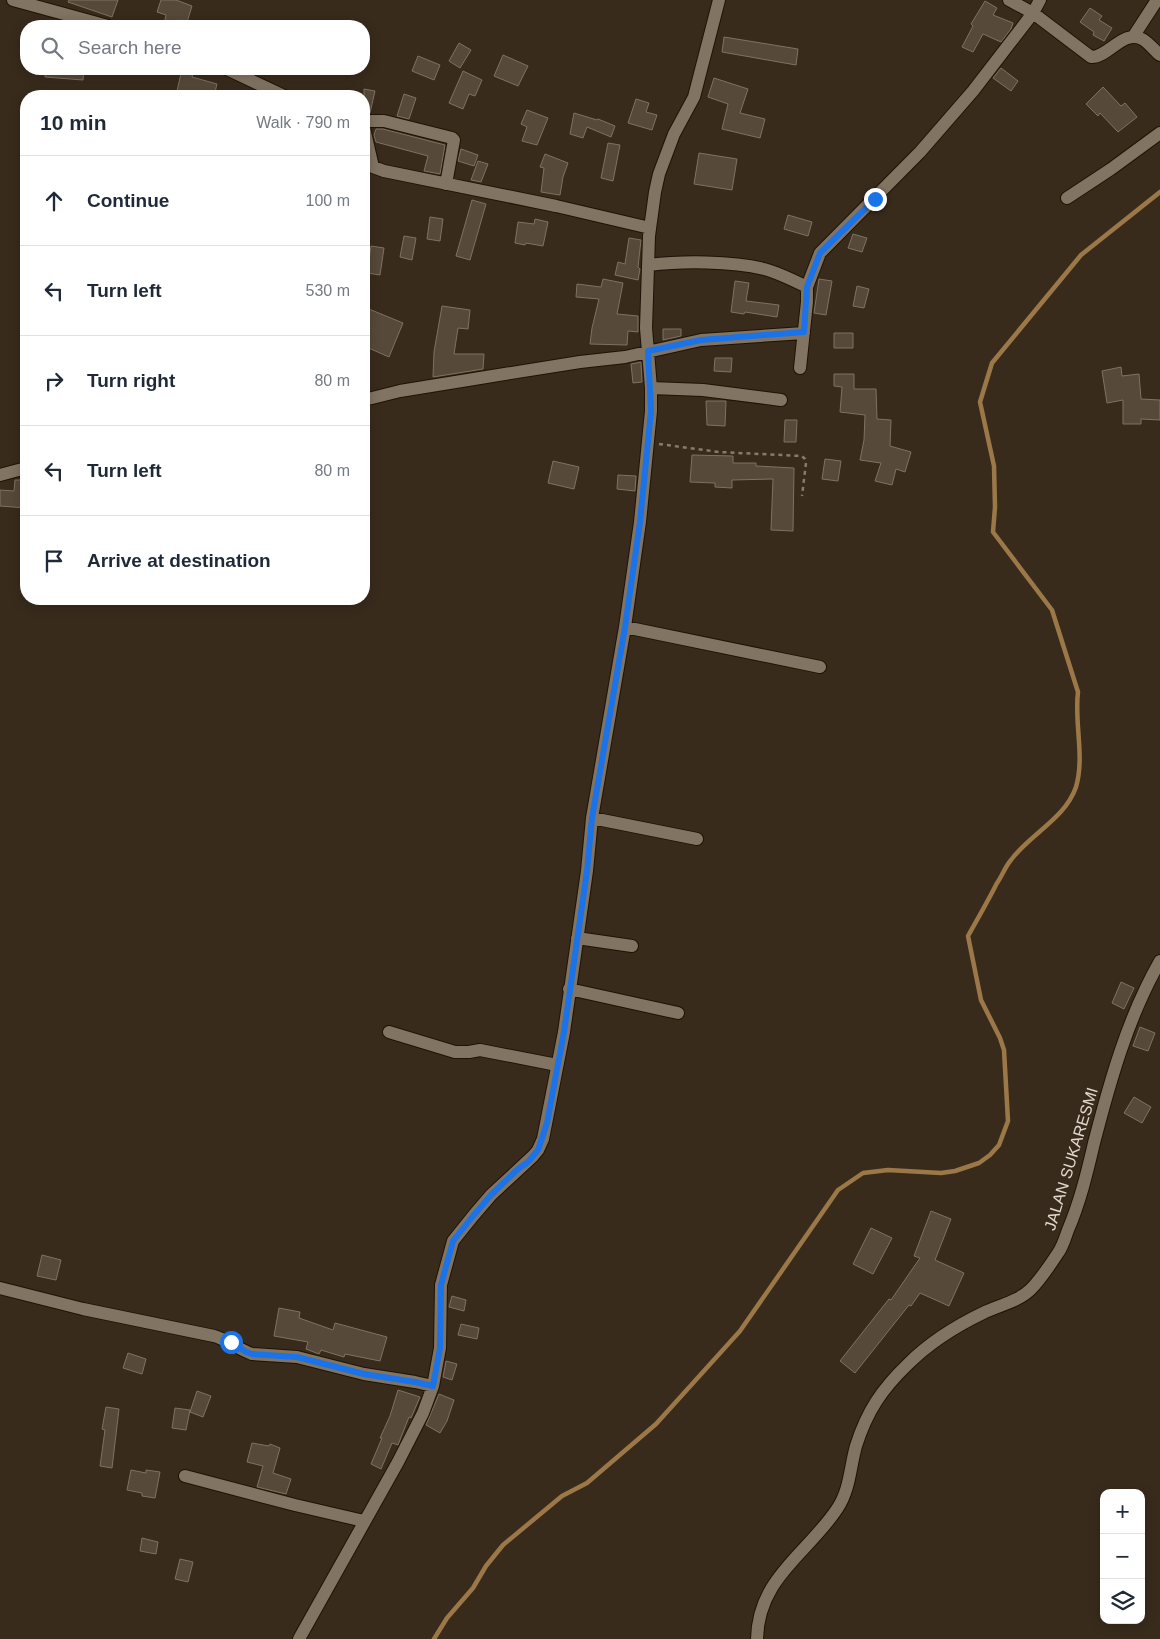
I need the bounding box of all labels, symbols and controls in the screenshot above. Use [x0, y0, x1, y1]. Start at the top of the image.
search box [20, 20, 370, 75]
icon: search [38, 34, 66, 62]
text: Search here [78, 37, 182, 58]
text: 10 min [40, 111, 107, 134]
text: Walk · 790 m [256, 114, 350, 131]
icon: ahead [40, 187, 68, 215]
route end [864, 188, 887, 211]
text: Continue [87, 190, 169, 211]
text: 100 m [306, 192, 350, 209]
icon: left [40, 277, 68, 305]
text: Turn left [87, 280, 162, 301]
text: 530 m [306, 282, 350, 299]
icon: right [40, 367, 68, 395]
text: Turn right [87, 370, 175, 391]
text: 80 m [314, 372, 350, 389]
icon: left [40, 457, 68, 485]
text: Turn left [87, 460, 162, 481]
text: 80 m [314, 462, 350, 479]
icon: arrive [40, 547, 68, 575]
text: Arrive at destination [87, 550, 271, 571]
street label: JALAN SUKARESMI [1041, 1086, 1101, 1232]
route start [220, 1331, 243, 1354]
map controls [1100, 1489, 1145, 1624]
button: + [1100, 1489, 1145, 1534]
button: − [1100, 1534, 1145, 1579]
button: layers [1100, 1579, 1145, 1624]

